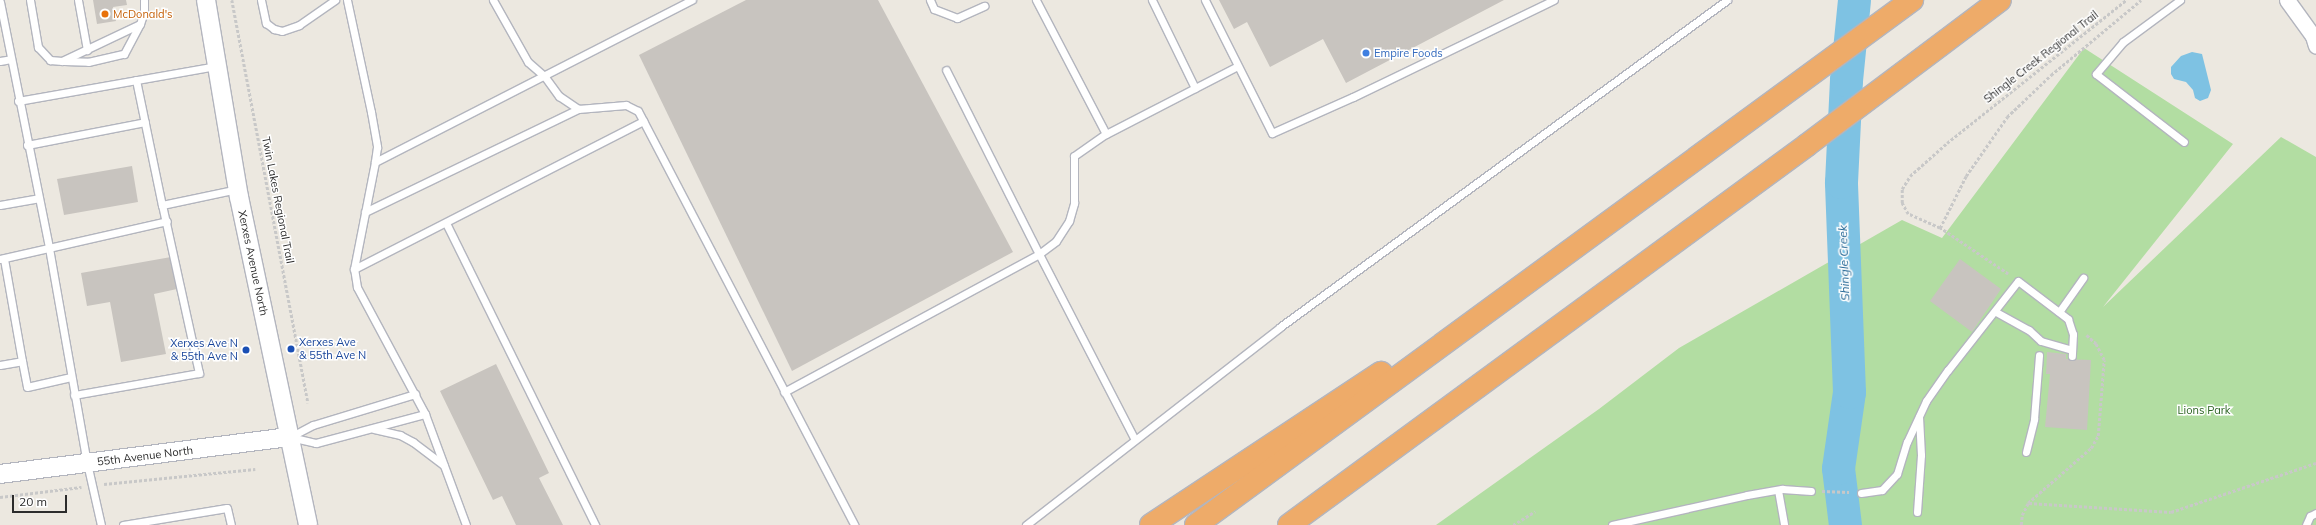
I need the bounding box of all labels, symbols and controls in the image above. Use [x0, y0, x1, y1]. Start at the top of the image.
place label: McDonald's [113, 7, 173, 21]
street label: Shingle Creek Regional Trail [1981, 8, 2101, 106]
marker: McDonald's [100, 9, 110, 19]
place label: Empire Foods [1374, 46, 1443, 60]
marker: Empire Foods [1361, 48, 1371, 58]
street label: Twin Lakes Regional Trail [259, 135, 297, 265]
street label: Xerxes Avenue North [235, 209, 271, 317]
water label: Shingle Creek [1835, 225, 1853, 301]
place label: Xerxes Ave & 55th Ave N [299, 336, 366, 362]
place label: Xerxes Ave N & 55th Ave N [170, 337, 238, 363]
marker: Xerxes Ave & 55th Ave N [286, 344, 296, 354]
marker: Xerxes Ave N & 55th Ave N [241, 345, 251, 355]
park label: Lions Park [2178, 403, 2230, 417]
street label: 55th Avenue North [96, 444, 194, 468]
scale bar [14, 487, 69, 513]
text: 20 m [19, 494, 47, 509]

